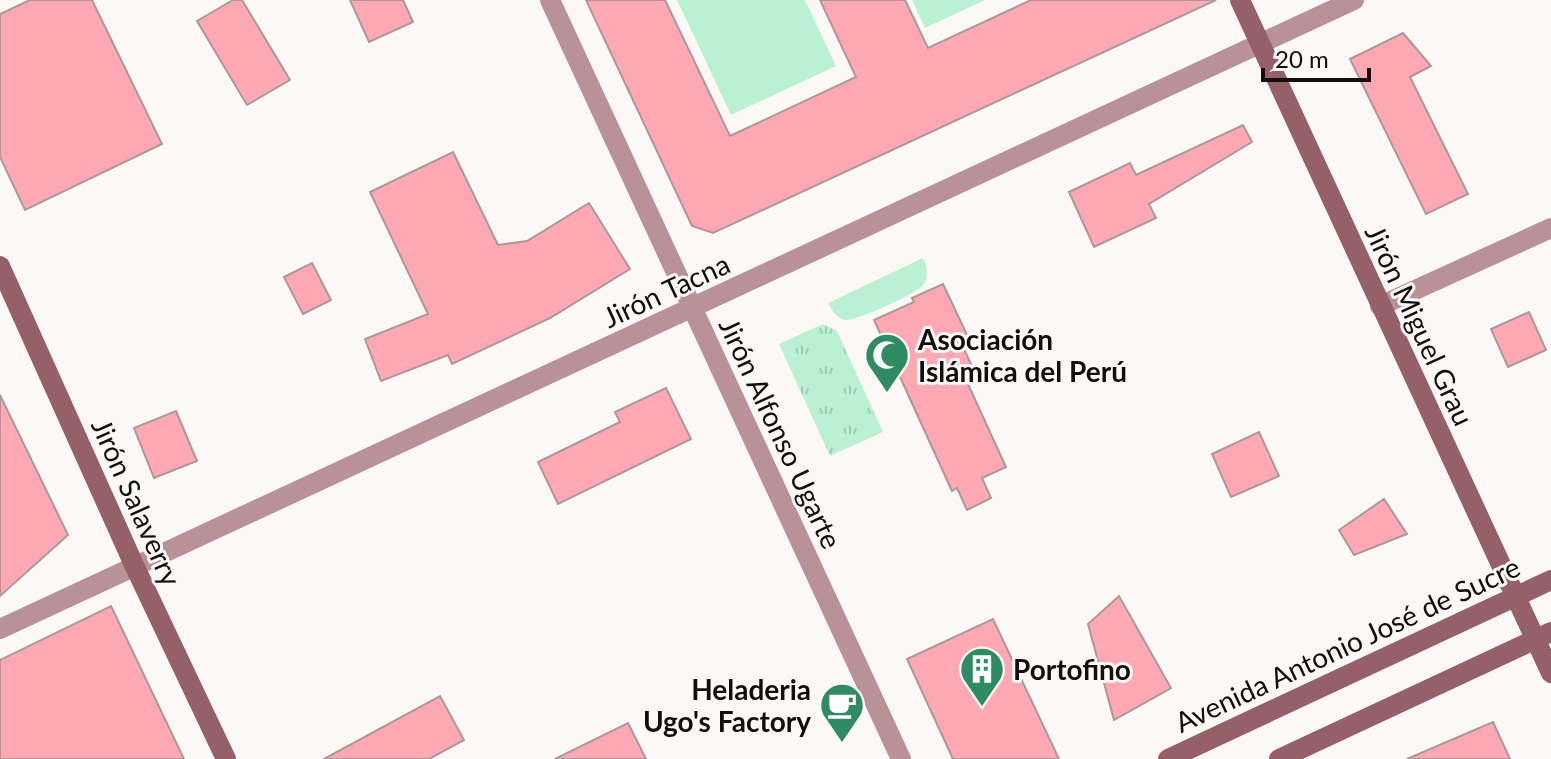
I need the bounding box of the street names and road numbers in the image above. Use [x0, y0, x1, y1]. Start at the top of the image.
street label: Jirón Miguel Grau [1359, 219, 1481, 431]
street label: Jirón Tacna [597, 246, 735, 334]
street label: Jirón Alfonso Ugarte [713, 312, 849, 554]
street label: Jirón Salaverry [85, 413, 189, 591]
street label: Avenida Antonio José de Sucre [1169, 549, 1525, 739]

